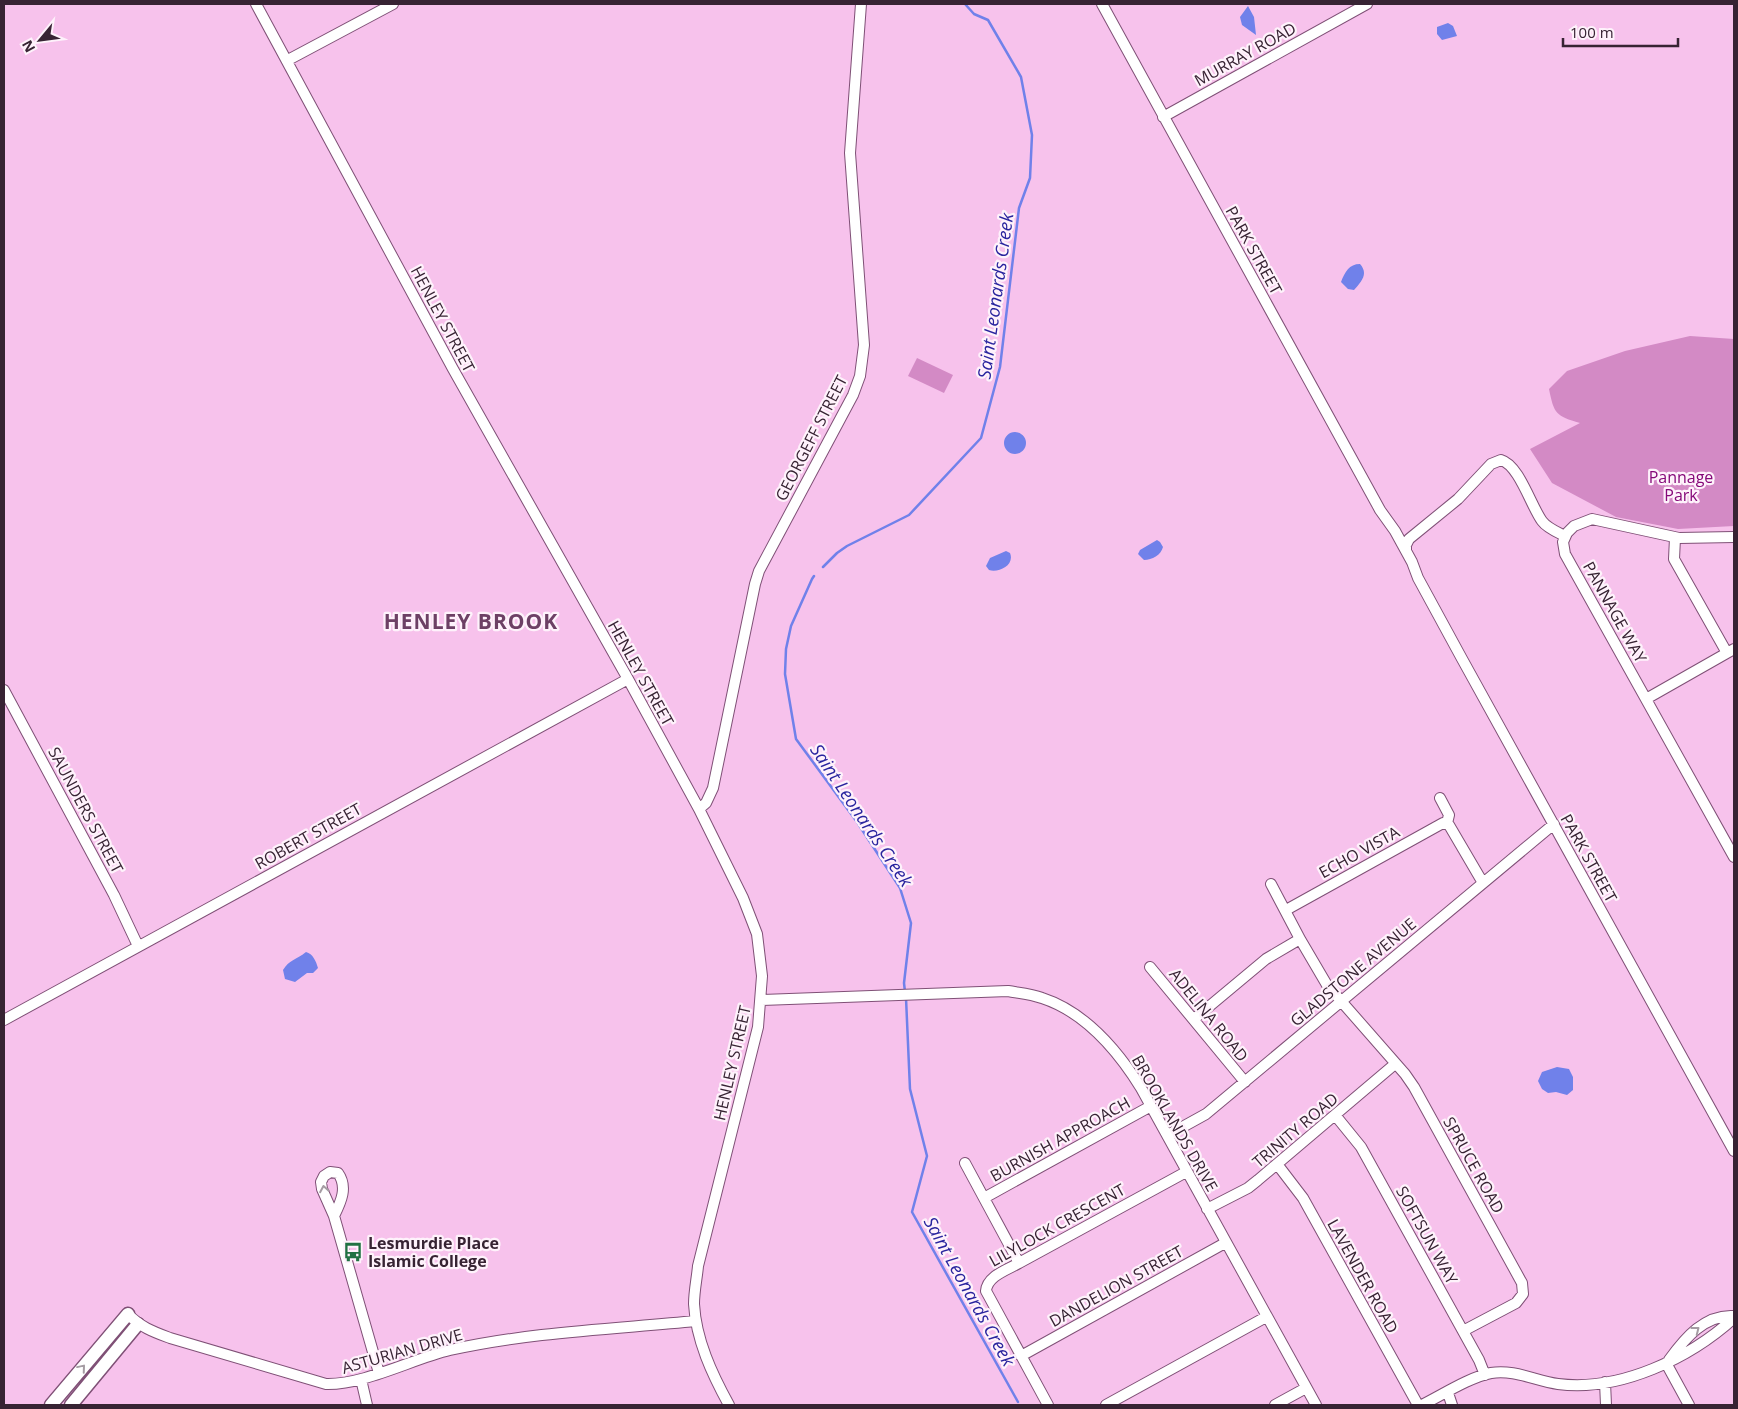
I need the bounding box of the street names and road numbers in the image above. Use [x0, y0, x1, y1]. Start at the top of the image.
street label: MURRAY ROAD [1190, 17, 1300, 91]
street label: PARK STREET [1221, 202, 1287, 298]
street label: HENLEY STREET [406, 262, 480, 376]
street label: GEORGEFF STREET [770, 371, 852, 505]
street label: PANNAGE WAY [1578, 557, 1652, 667]
street label: HENLEY STREET [603, 616, 679, 730]
street label: SAUNDERS STREET [43, 743, 129, 877]
street label: ROBERT STREET [251, 798, 365, 874]
street label: PARK STREET [1556, 810, 1622, 906]
street label: ECHO VISTA [1315, 820, 1404, 883]
street label: GLADSTONE AVENUE [1285, 913, 1421, 1031]
street label: ADELINA ROAD [1165, 964, 1253, 1066]
street label: HENLEY STREET [708, 1003, 756, 1123]
street label: BROOKLANDS DRIVE [1127, 1051, 1223, 1195]
street label: TRINITY ROAD [1247, 1088, 1343, 1172]
street label: BURNISH APPROACH [986, 1091, 1134, 1187]
street label: SPRUCE ROAD [1438, 1113, 1510, 1217]
street label: LILYLOCK CRESCENT [985, 1178, 1129, 1272]
street label: SOFTSUN WAY [1391, 1182, 1463, 1288]
street label: LAVENDER ROAD [1322, 1215, 1404, 1337]
street label: DANDELION STREET [1045, 1240, 1187, 1332]
street label: ASTURIAN DRIVE [339, 1323, 465, 1379]

